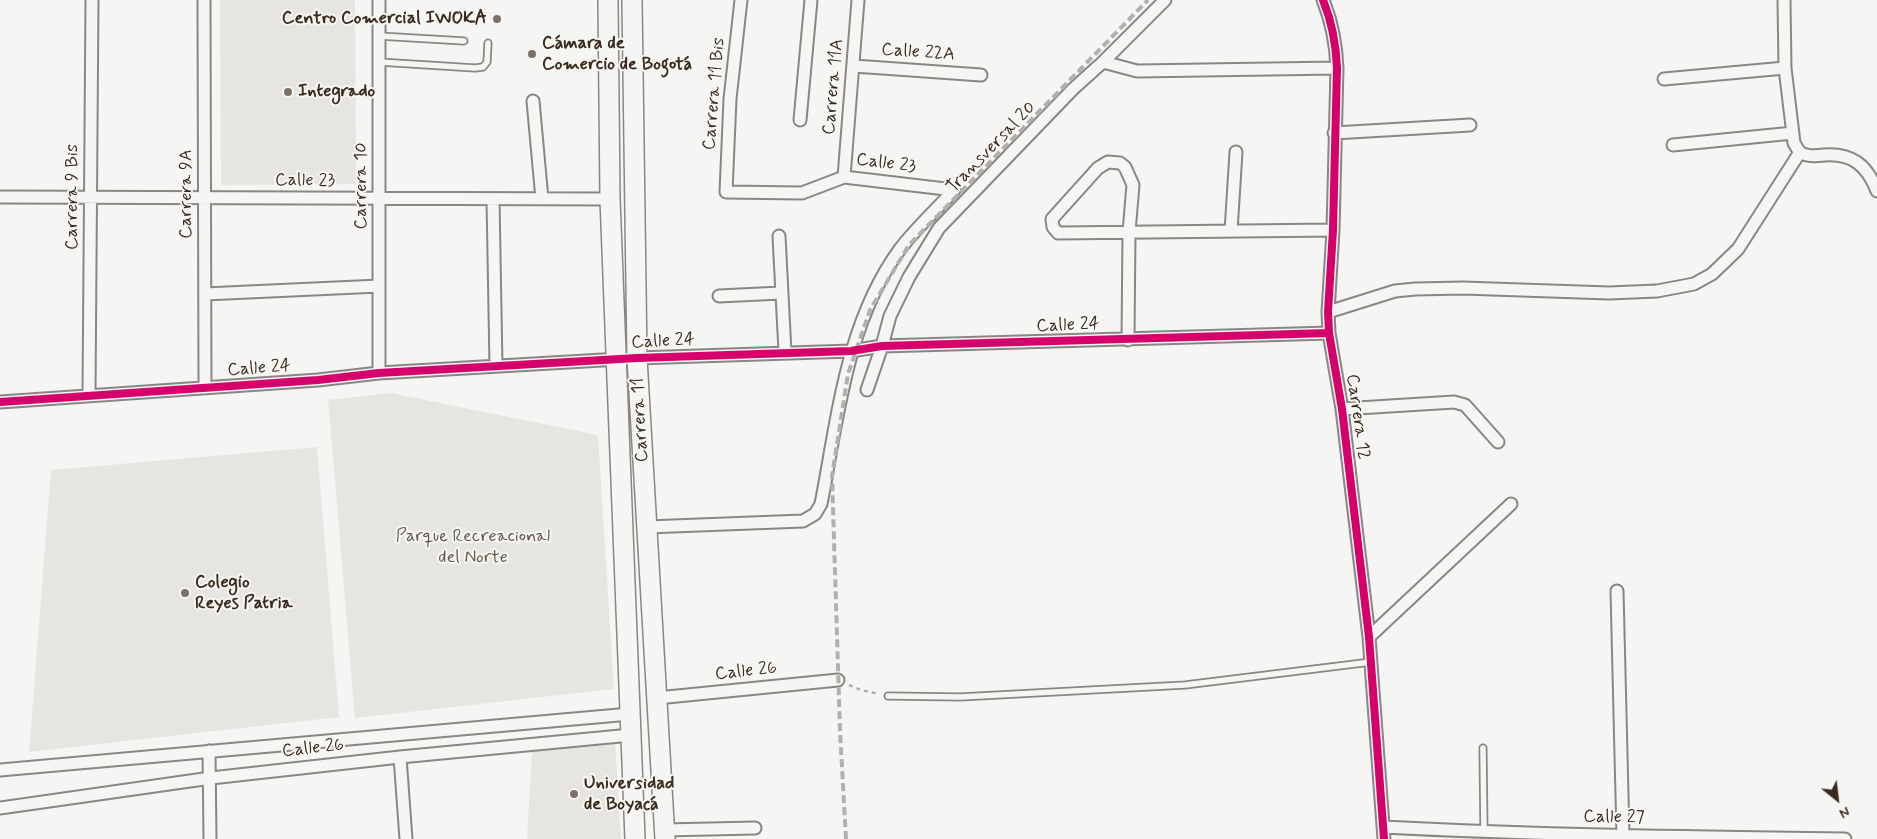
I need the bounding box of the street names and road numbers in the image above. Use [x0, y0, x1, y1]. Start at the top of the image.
street label: Carrera 11 Bis [699, 37, 731, 151]
street label: Carrera 11A [819, 38, 849, 136]
street label: Calle 22A [881, 40, 955, 66]
street label: Transversal 20 [943, 98, 1041, 198]
street label: Carrera 10 [351, 142, 373, 230]
street label: Carrera 9 Bis [62, 144, 84, 250]
street label: Carrera 9A [176, 149, 198, 239]
street label: Calle 23 [855, 150, 917, 178]
street label: Calle 23 [275, 170, 335, 192]
street label: Calle 24 [1036, 314, 1100, 338]
street label: Calle 24 [631, 330, 695, 354]
street label: Calle 24 [227, 356, 291, 382]
street label: Carrera 12 [1340, 373, 1374, 461]
street label: Carrera 11 [628, 377, 654, 463]
street label: Calle 26 [714, 658, 778, 686]
street label: Calle 26 [281, 735, 345, 763]
street label: Calle 27 [1583, 807, 1645, 829]

